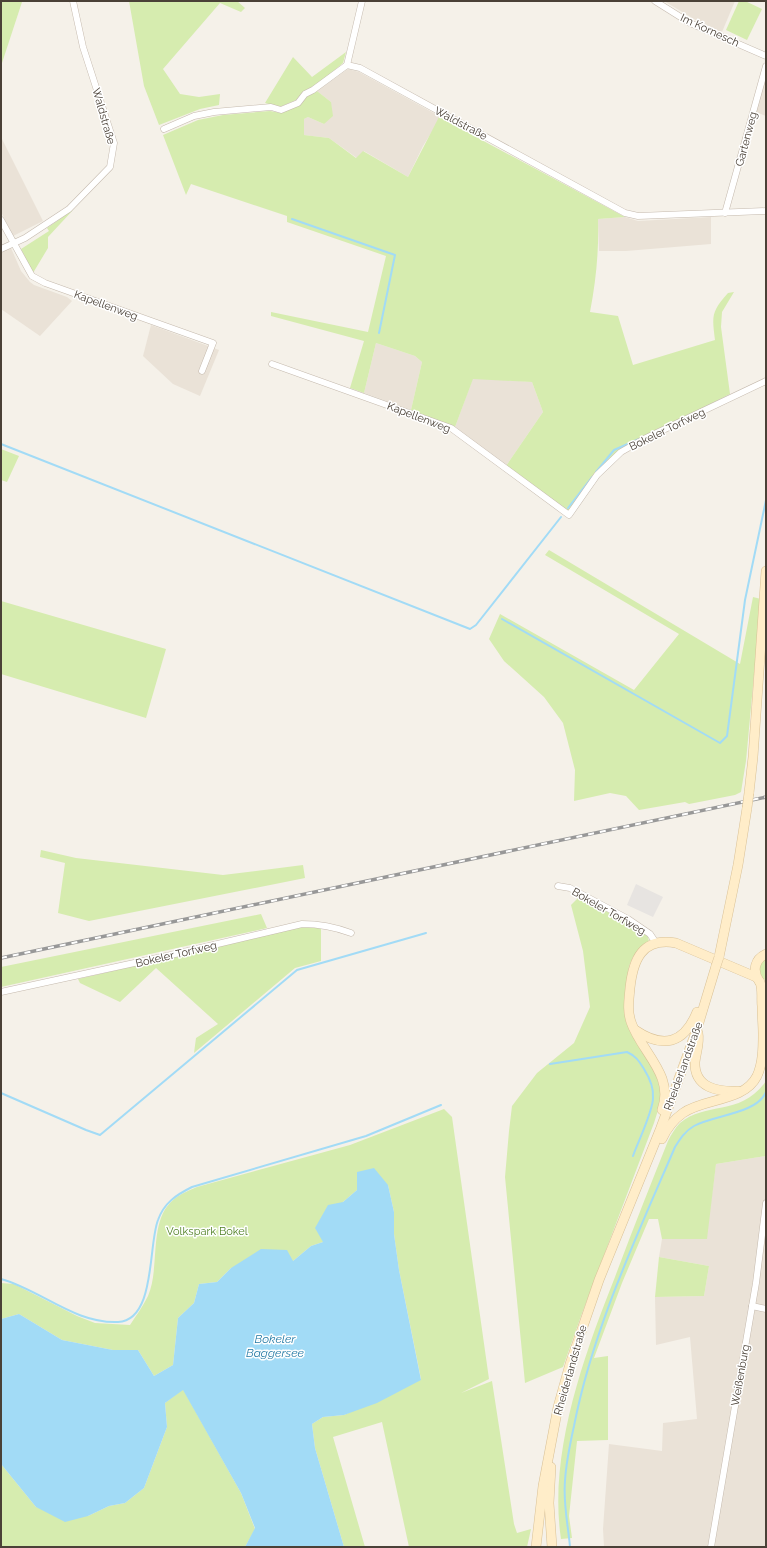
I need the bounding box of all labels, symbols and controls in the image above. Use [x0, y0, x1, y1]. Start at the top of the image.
street label: Im Kornesch [678, 11, 741, 50]
street label: Waldstraße [89, 86, 118, 146]
street label: Waldstraße [432, 104, 490, 143]
street label: Gartenweg [733, 110, 760, 168]
street label: Kapellenweg [72, 288, 140, 323]
street label: Kapellenweg [385, 399, 452, 436]
street label: Bokeler Torfweg [627, 405, 707, 453]
street label: Bokeler Torfweg [570, 885, 648, 938]
street label: Bokeler Torfweg [134, 939, 218, 970]
street label: Rheiderlandstraße [661, 1020, 706, 1112]
park label: Volkspark Bokel [166, 1225, 248, 1238]
street label: Rheiderlandstraße [551, 1323, 590, 1417]
water label: Bokeler Baggersee [246, 1332, 305, 1360]
street label: Weißenburg [729, 1343, 752, 1407]

